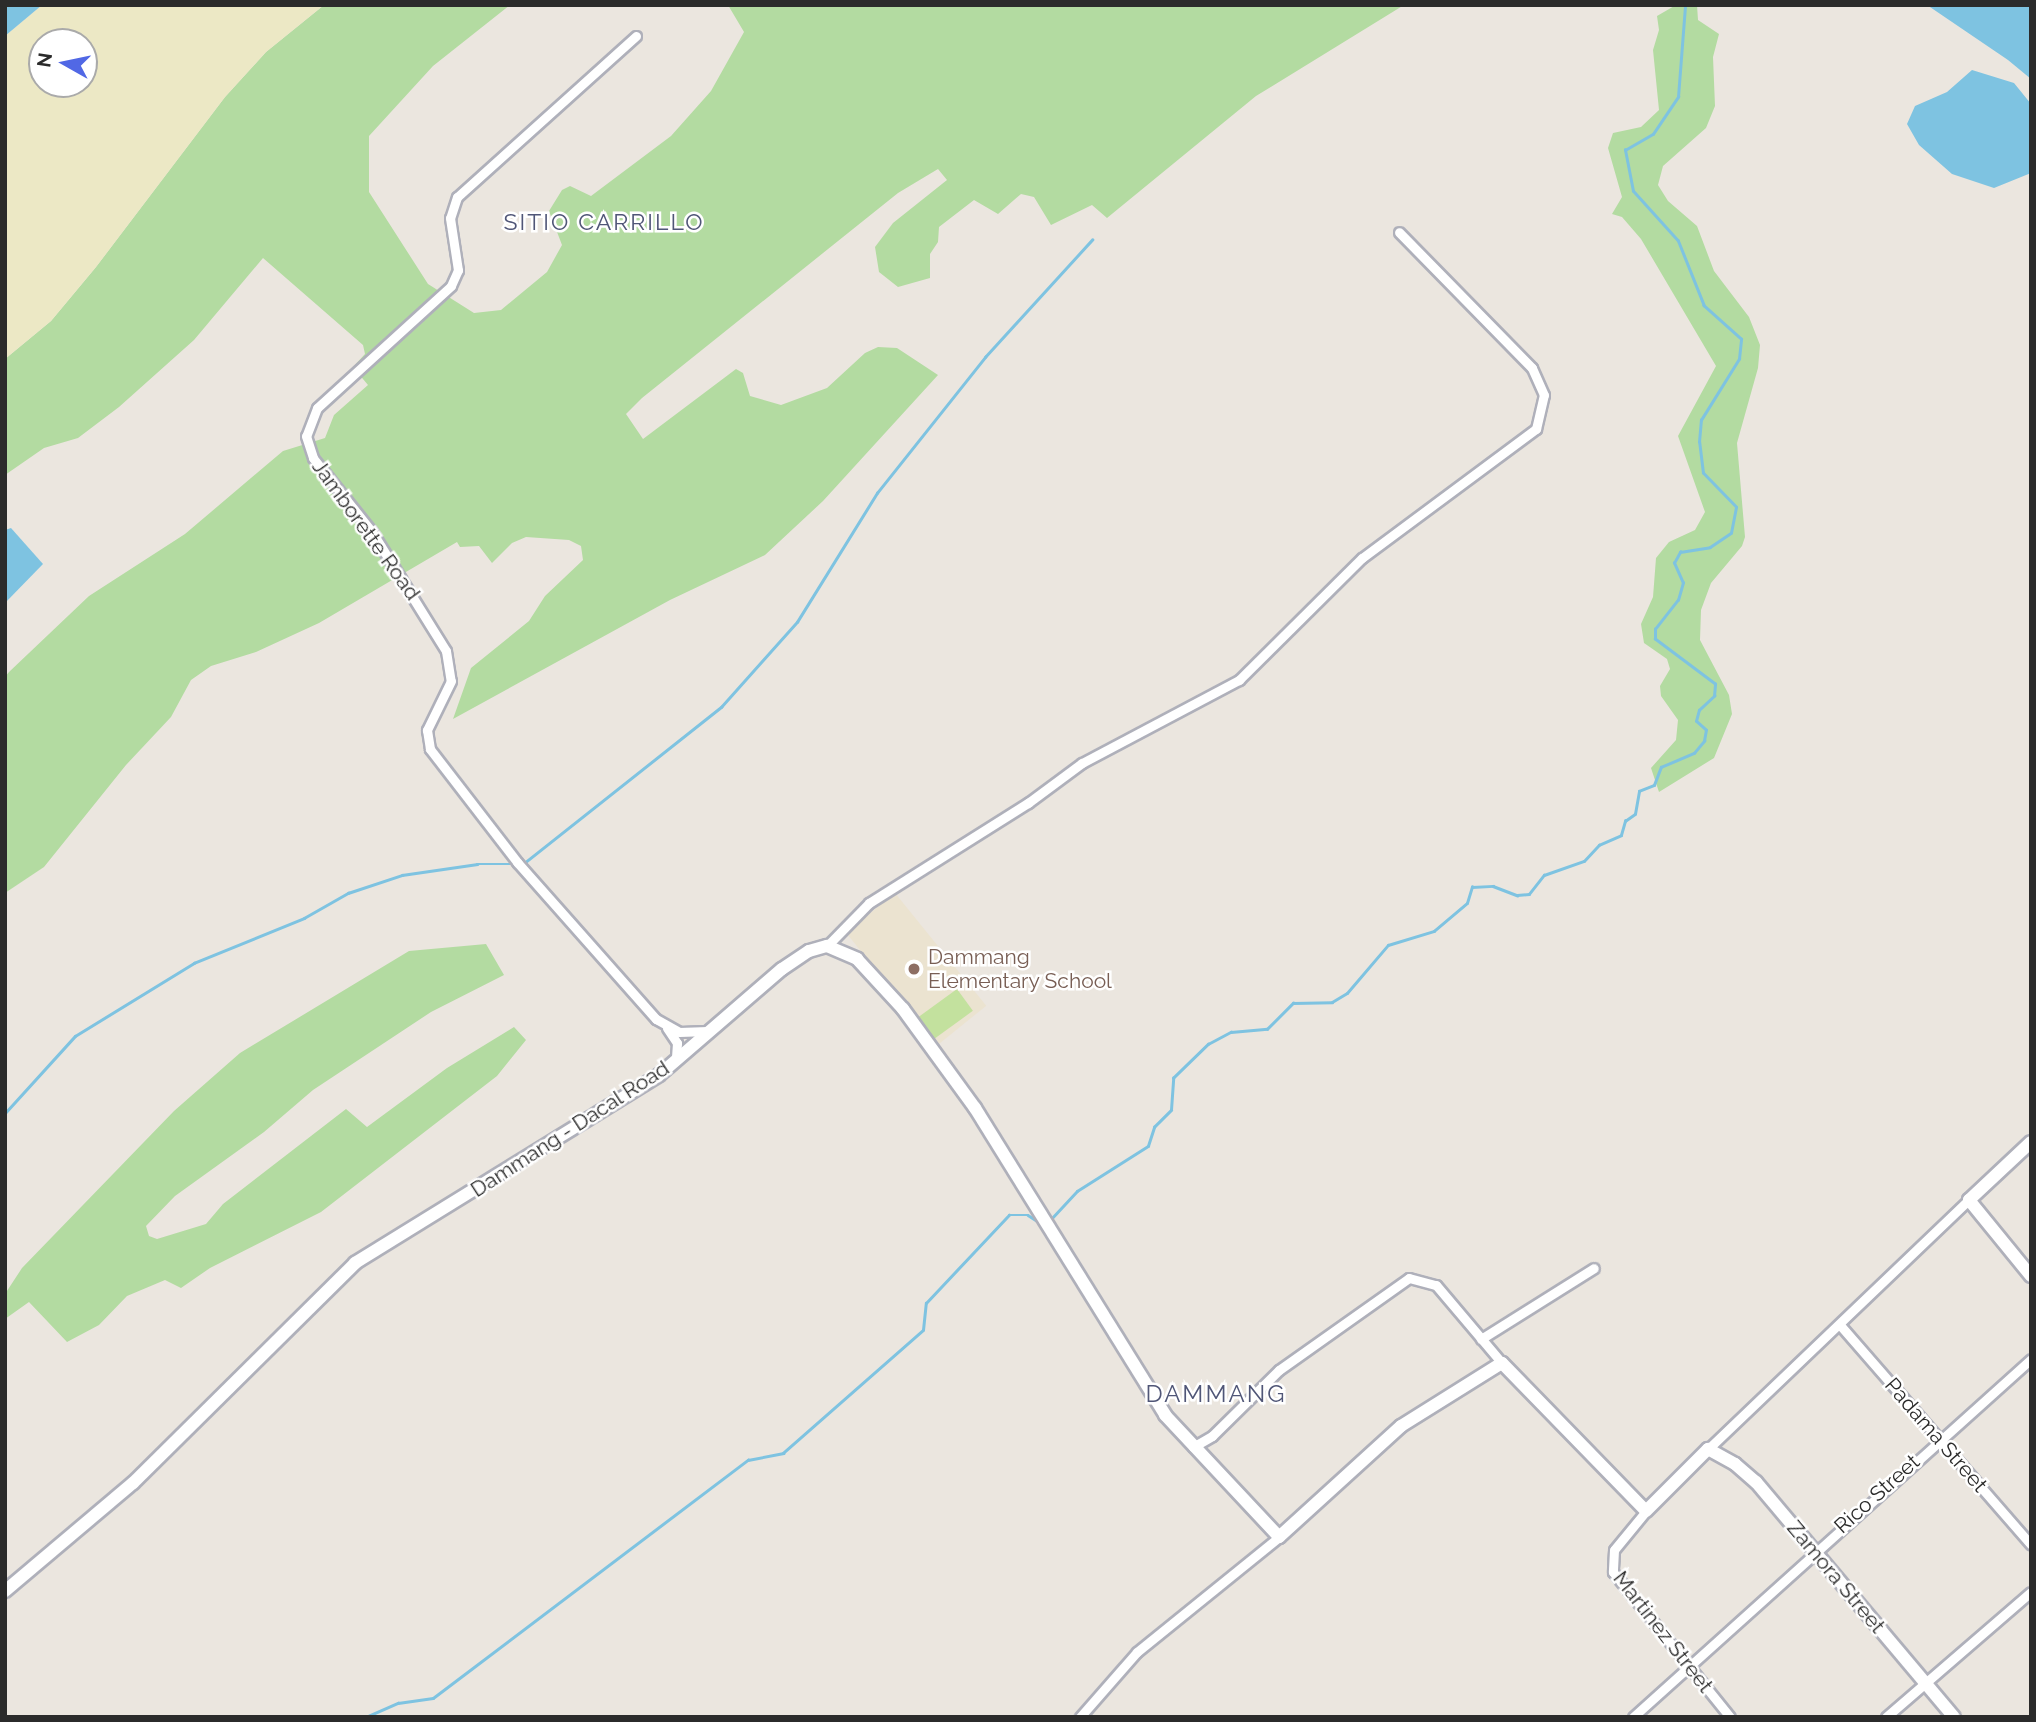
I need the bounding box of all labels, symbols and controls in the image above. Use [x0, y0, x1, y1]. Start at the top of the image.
north arrow [28, 28, 98, 98]
text: N [32, 51, 56, 69]
district label: SITIO CARRILLO [505, 208, 703, 236]
street label: Jamborette Road [307, 455, 425, 605]
place label: Dammang Elementary School [928, 944, 1112, 994]
marker: Dammang Elementary School [906, 961, 922, 977]
street label: Dammang - Dacal Road [466, 1055, 674, 1203]
street label: Padama Street [1880, 1373, 1992, 1497]
district label: DAMMANG [1146, 1380, 1286, 1408]
street label: Rico Street [1829, 1449, 1925, 1539]
street label: Zamora Street [1782, 1516, 1890, 1638]
street label: Martinez Street [1608, 1566, 1718, 1698]

